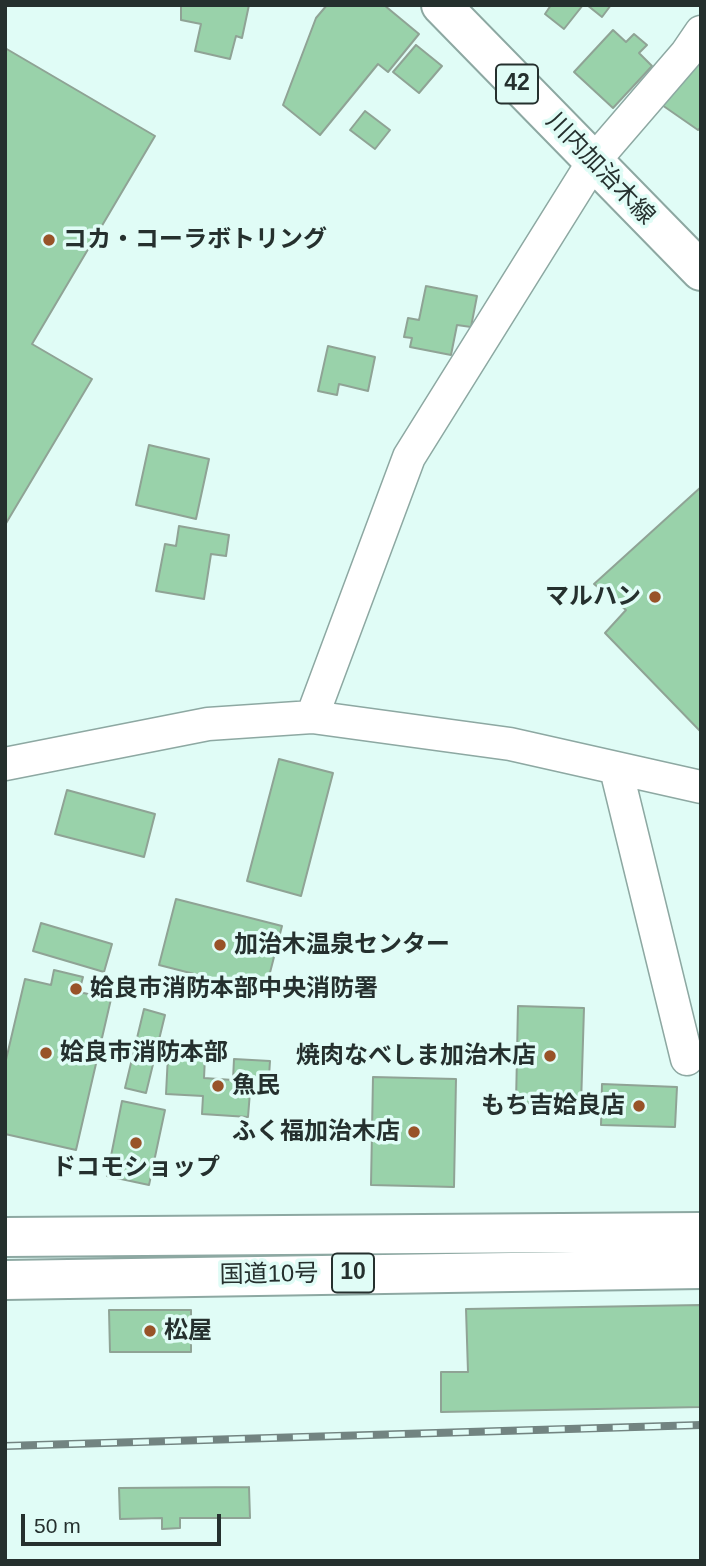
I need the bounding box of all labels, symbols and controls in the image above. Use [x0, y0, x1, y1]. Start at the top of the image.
road number: 42 [496, 64, 538, 104]
street label: 川内加治木線 [540, 107, 660, 231]
place label: コカ・コーラボトリング [63, 226, 327, 254]
marker: コカ・コーラボトリング [41, 232, 57, 248]
place label: マルハン [545, 583, 641, 611]
marker: マルハン [647, 589, 663, 605]
place label: 加治木温泉センター [234, 931, 450, 959]
marker: 加治木温泉センター [212, 937, 228, 953]
place label: 姶良市消防本部中央消防署 [90, 975, 378, 1003]
marker: 姶良市消防本部中央消防署 [68, 981, 84, 997]
place label: 姶良市消防本部 [60, 1039, 228, 1067]
place label: 焼肉なべしま加治木店 [296, 1042, 536, 1070]
marker: 姶良市消防本部 [38, 1045, 54, 1061]
marker: 焼肉なべしま加治木店 [542, 1048, 558, 1064]
place label: 魚民 [232, 1072, 280, 1100]
marker: 魚民 [210, 1078, 226, 1094]
place label: もち吉姶良店 [481, 1092, 625, 1120]
marker: もち吉姶良店 [631, 1098, 647, 1114]
place label: ふく福加治木店 [232, 1118, 400, 1146]
marker: ふく福加治木店 [406, 1124, 422, 1140]
marker: ドコモショップ [128, 1135, 144, 1151]
place label: ドコモショップ [52, 1154, 220, 1182]
road number: 10 [332, 1254, 374, 1292]
street label: 国道10号 [219, 1260, 319, 1290]
place label: 松屋 [164, 1317, 212, 1345]
marker: 松屋 [142, 1323, 158, 1339]
scale bar [24, 1500, 224, 1544]
text: 50 m [34, 1514, 81, 1537]

